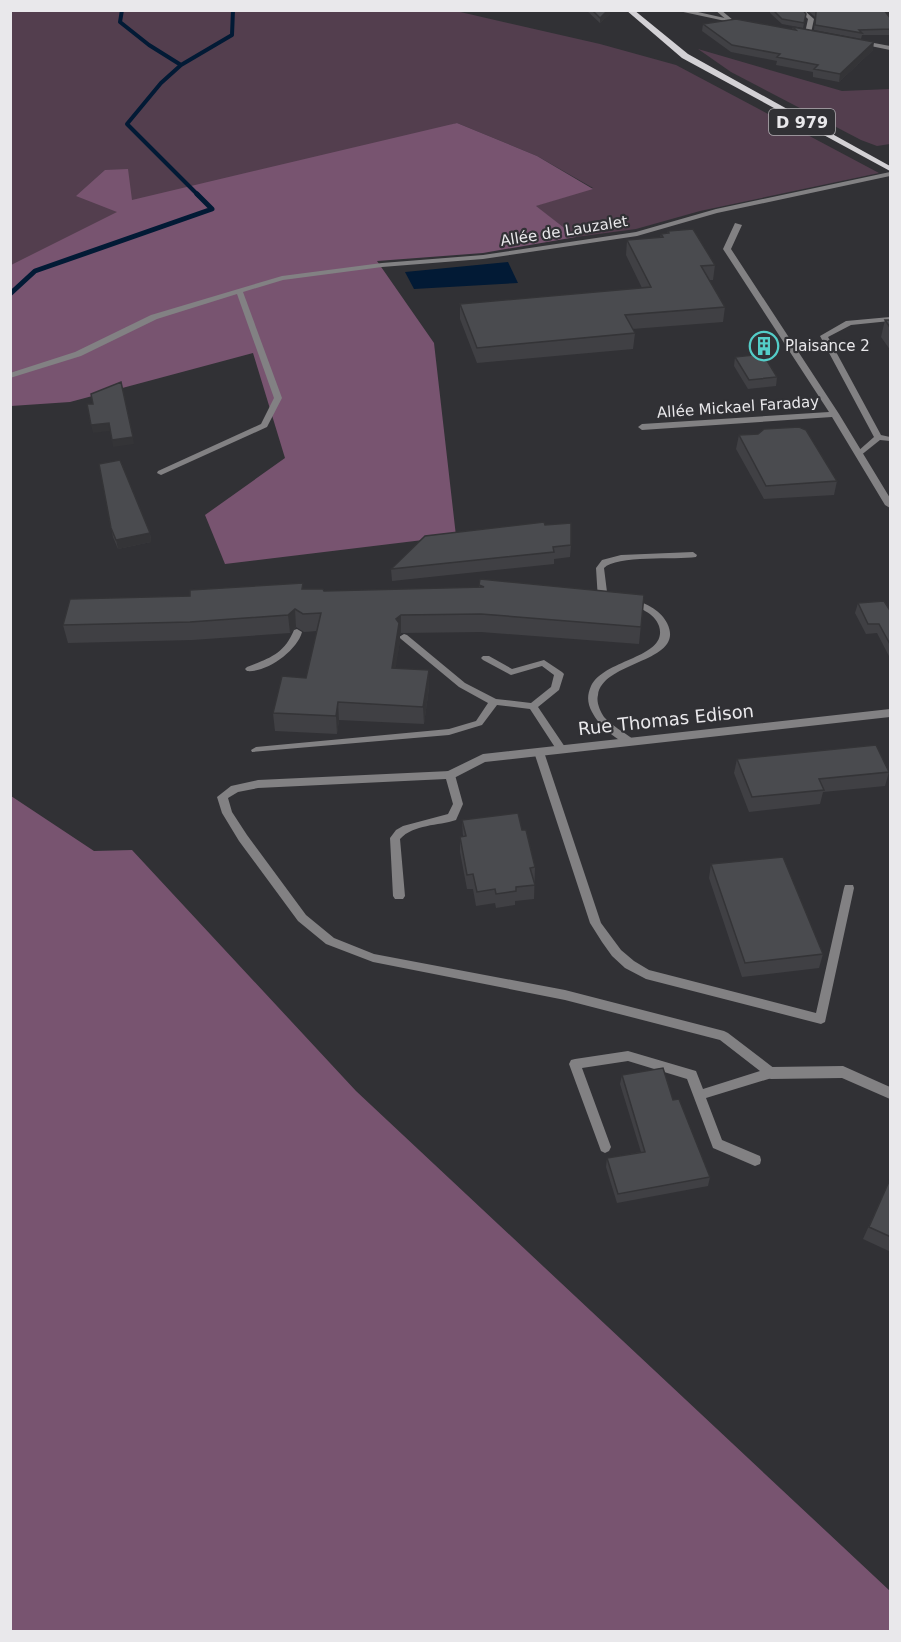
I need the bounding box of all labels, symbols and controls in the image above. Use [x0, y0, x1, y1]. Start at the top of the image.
road number: D 979 [769, 109, 835, 135]
street label: Allée de Lauzalet [499, 212, 629, 250]
building icon: Plaisance 2 [748, 330, 780, 362]
place label: Plaisance 2 [785, 337, 870, 355]
street label: Allée Mickael Faraday [656, 392, 820, 422]
street label: Rue Thomas Edison [577, 700, 755, 739]

